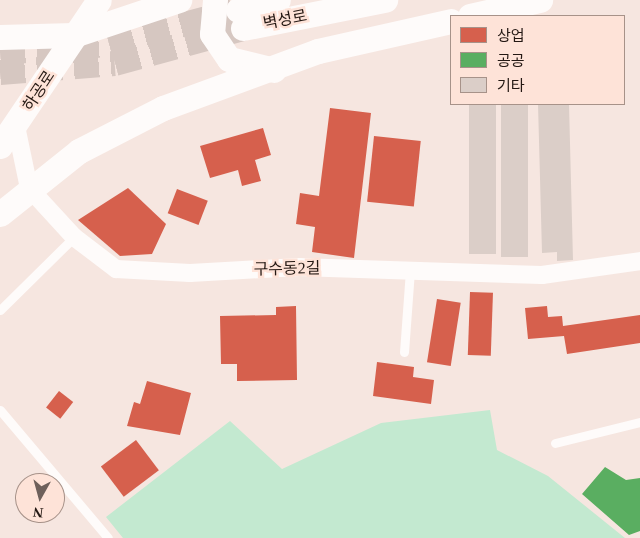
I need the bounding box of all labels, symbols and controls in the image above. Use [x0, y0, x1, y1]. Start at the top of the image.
street label: 벽성로 [261, 6, 309, 34]
legend [450, 15, 625, 105]
text: 상업 [497, 28, 525, 44]
text: 공공 [497, 53, 525, 69]
street label: 하공로 [19, 67, 59, 115]
text: 기타 [497, 78, 525, 94]
street label: 구수동2길 [253, 259, 321, 279]
north arrow [15, 473, 65, 523]
text: N [32, 504, 44, 520]

